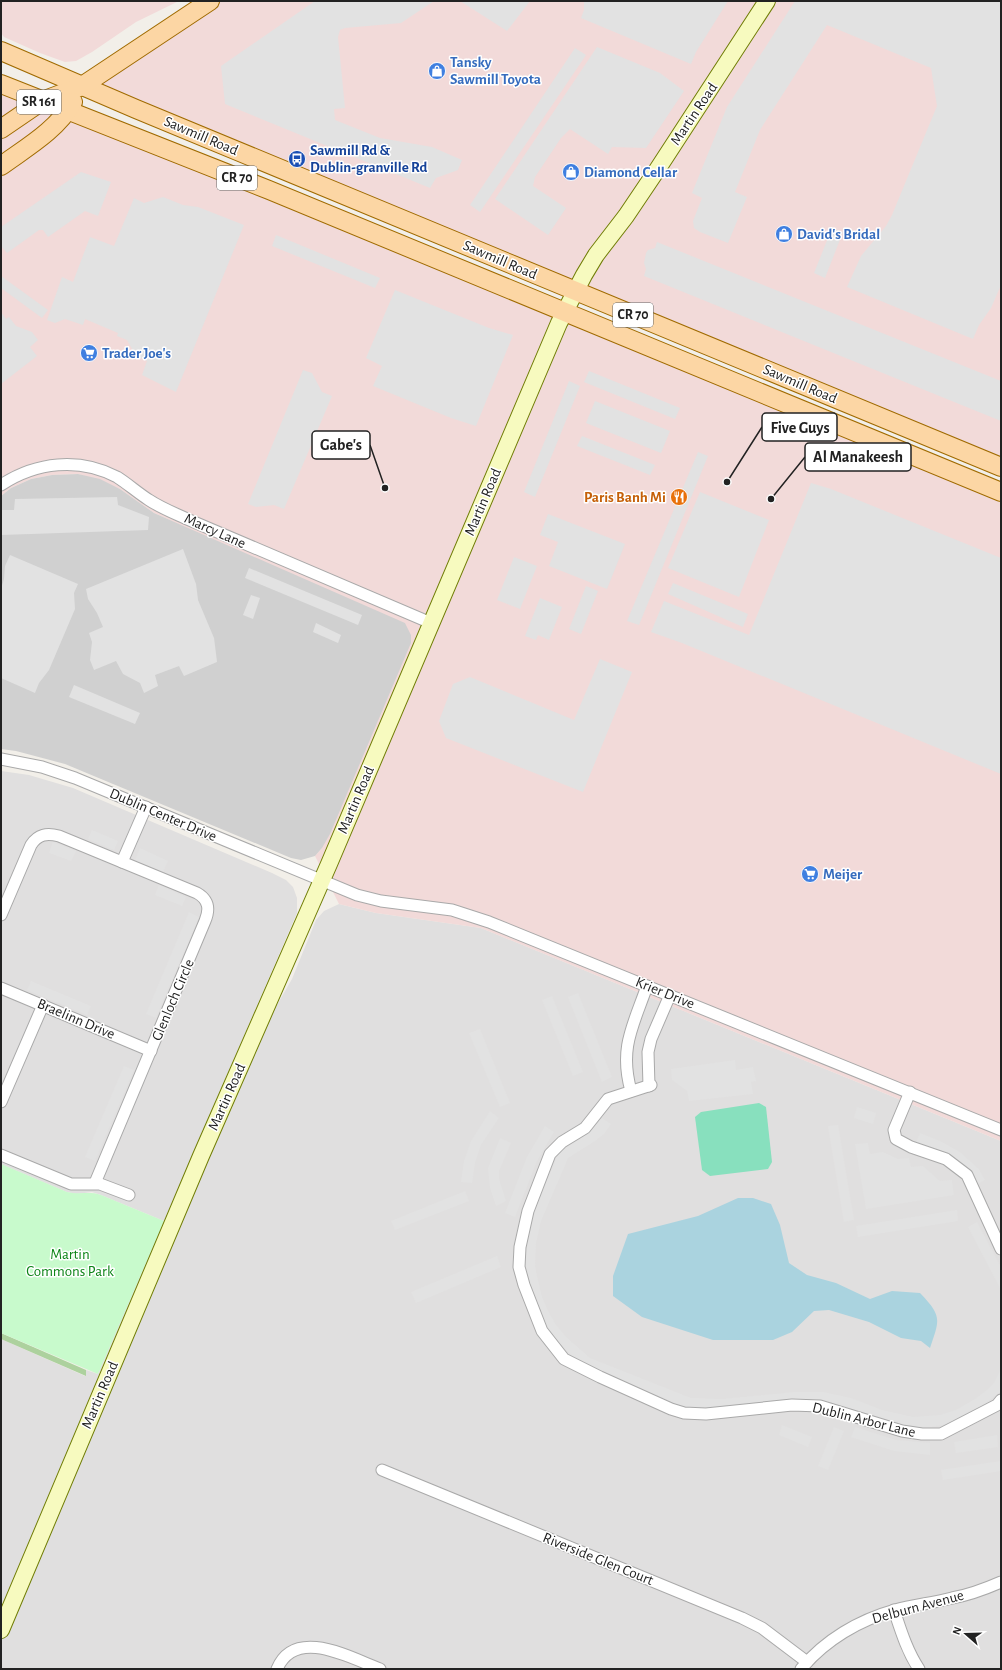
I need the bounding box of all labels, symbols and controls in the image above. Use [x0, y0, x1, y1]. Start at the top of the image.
place label: Tansky Sawmill Toyota [450, 55, 541, 87]
shop icon: Tansky Sawmill Toyota [427, 61, 447, 81]
street label: Martin Road [668, 80, 720, 148]
road number: SR 161 [17, 90, 61, 114]
street label: Sawmill Road [162, 114, 240, 158]
place label: Sawmill Rd & Dublin-granville Rd [310, 143, 427, 175]
bus stop icon: Sawmill Rd & Dublin-granville Rd [287, 149, 307, 169]
shop icon: Diamond Cellar [561, 162, 581, 182]
place label: Diamond Cellar [584, 165, 678, 180]
road number: CR 70 [217, 166, 257, 190]
shop icon: David's Bridal [774, 224, 794, 244]
place label: David's Bridal [797, 227, 880, 242]
street label: Sawmill Road [461, 238, 539, 282]
road number: CR 70 [613, 303, 653, 327]
supermarket icon: Trader Joe's [79, 343, 99, 363]
place label: Trader Joe's [102, 346, 171, 361]
street label: Sawmill Road [761, 362, 839, 406]
callout: Five Guys [762, 413, 837, 441]
text: Five Guys [770, 420, 830, 437]
callout: Gabe's [312, 431, 370, 459]
text: Gabe's [320, 437, 362, 453]
callout: Al Manakeesh [805, 443, 911, 471]
text: Al Manakeesh [813, 449, 903, 465]
street label: Martin Road [462, 466, 504, 538]
restaurant icon: Paris Banh Mi [669, 487, 689, 507]
place label: Paris Banh Mi [584, 490, 666, 505]
street label: Marcy Lane [182, 511, 248, 551]
street label: Martin Road [335, 764, 377, 836]
street label: Dublin Center Drive [107, 786, 219, 844]
supermarket icon: Meijer [800, 864, 820, 884]
place label: Meijer [823, 867, 863, 882]
street label: Glenloch Circle [149, 957, 197, 1043]
street label: Krier Drive [633, 974, 697, 1012]
street label: Braelinn Drive [35, 996, 117, 1042]
street label: Martin Road [206, 1061, 249, 1133]
park label: Martin Commons Park [26, 1247, 114, 1279]
street label: Martin Road [79, 1359, 121, 1431]
street label: Dublin Arbor Lane [811, 1400, 917, 1440]
street label: Riverside Glen Court [541, 1530, 656, 1588]
street label: Delburn Avenue [871, 1588, 966, 1626]
north arrow [946, 1614, 986, 1654]
text: N [951, 1625, 964, 1636]

